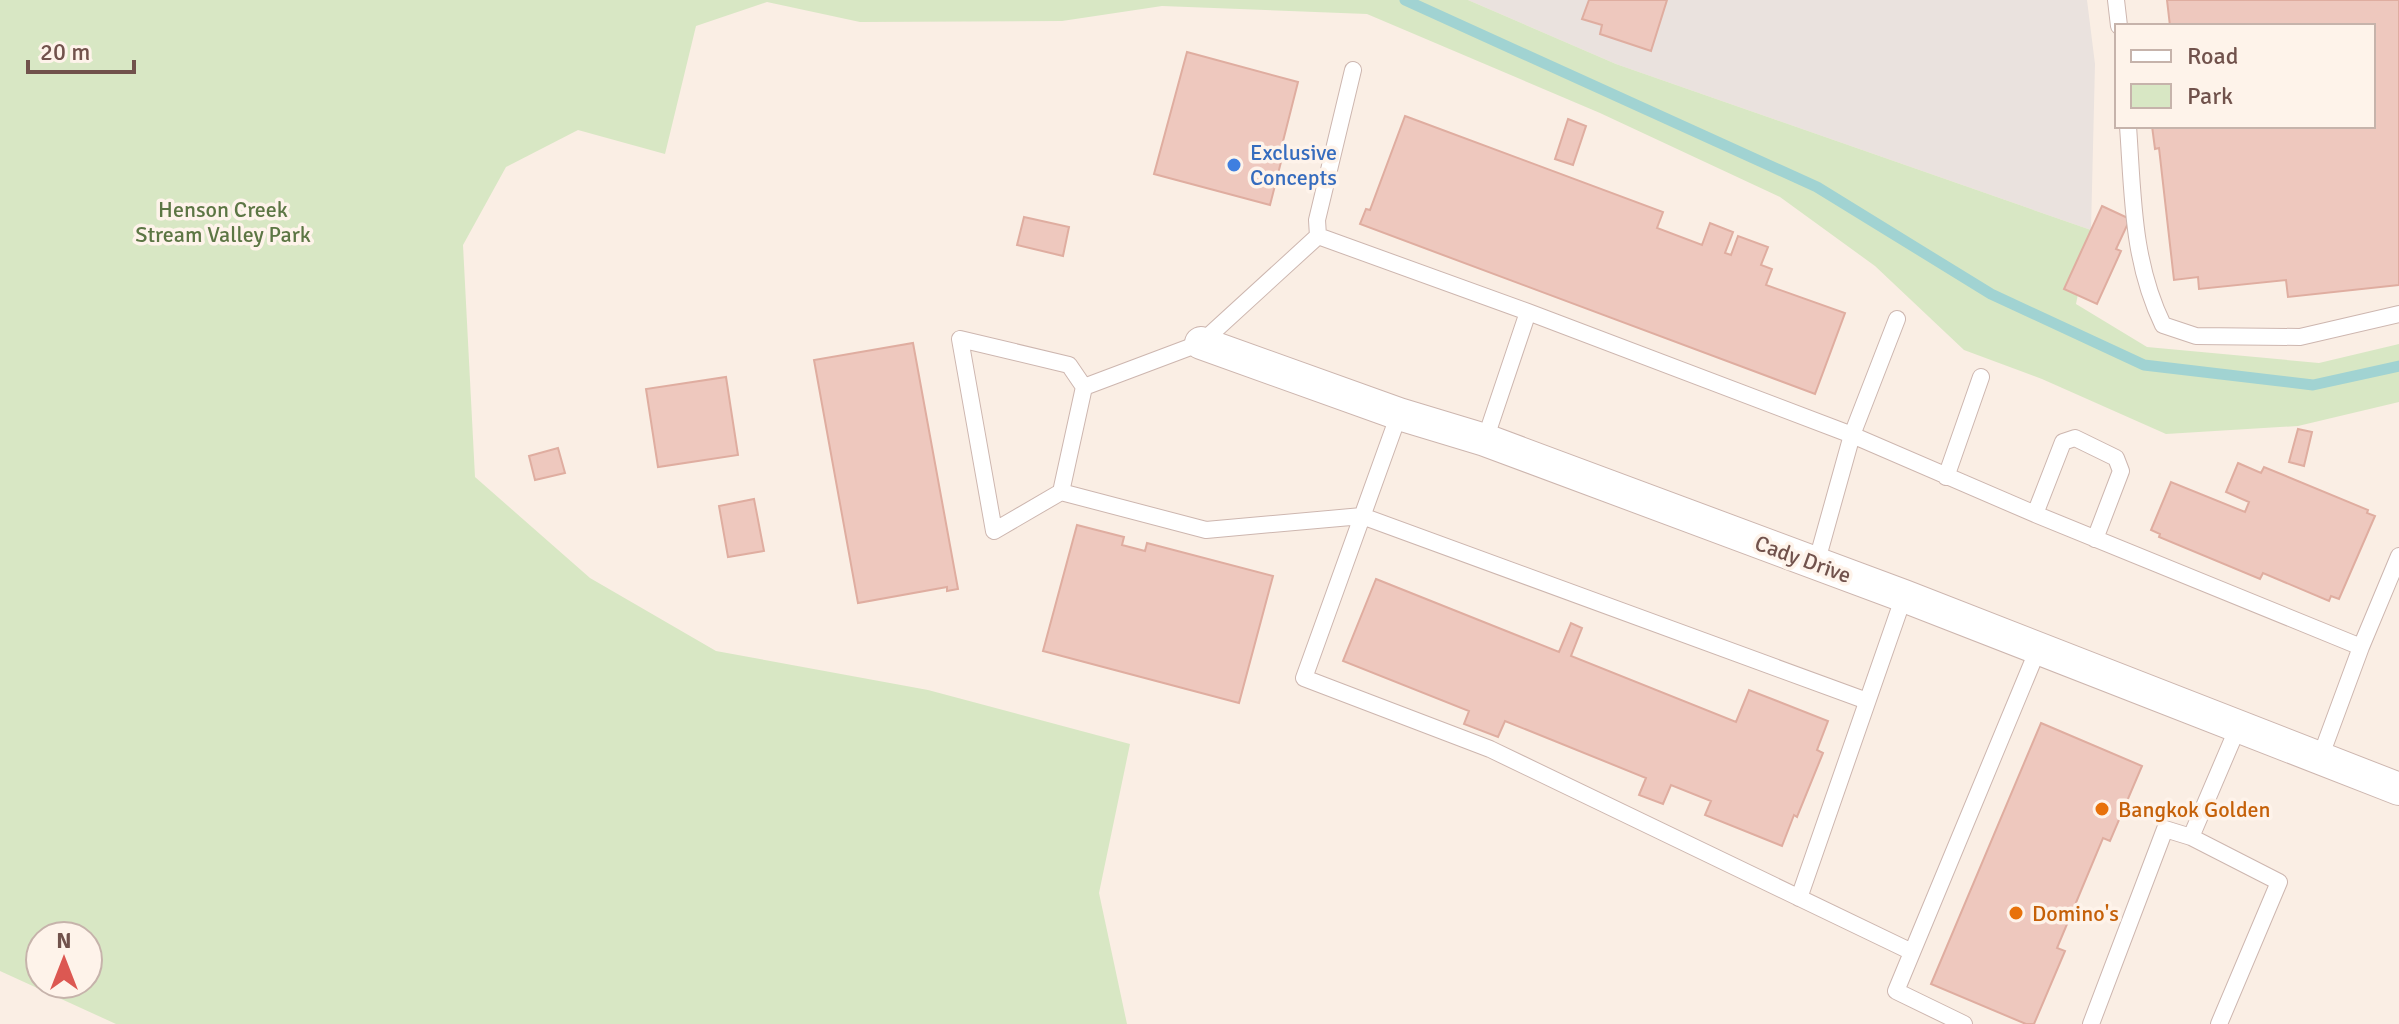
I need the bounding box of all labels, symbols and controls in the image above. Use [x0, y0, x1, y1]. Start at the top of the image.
scale bar [28, 24, 134, 74]
legend [2115, 24, 2375, 128]
text: 20 m [40, 37, 90, 67]
text: Road [2187, 41, 2238, 71]
text: Park [2187, 81, 2233, 111]
place label: Exclusive Concepts [1250, 139, 1337, 191]
marker: Exclusive Concepts [1225, 156, 1243, 174]
park label: Henson Creek Stream Valley Park [135, 196, 311, 248]
street label: Cady Drive [1751, 529, 1855, 589]
place label: Bangkok Golden [2118, 796, 2271, 823]
marker: Bangkok Golden [2093, 800, 2111, 818]
place label: Domino's [2032, 900, 2119, 927]
marker: Domino's [2007, 904, 2025, 922]
north arrow [24, 920, 104, 1000]
text: N [56, 927, 72, 954]

